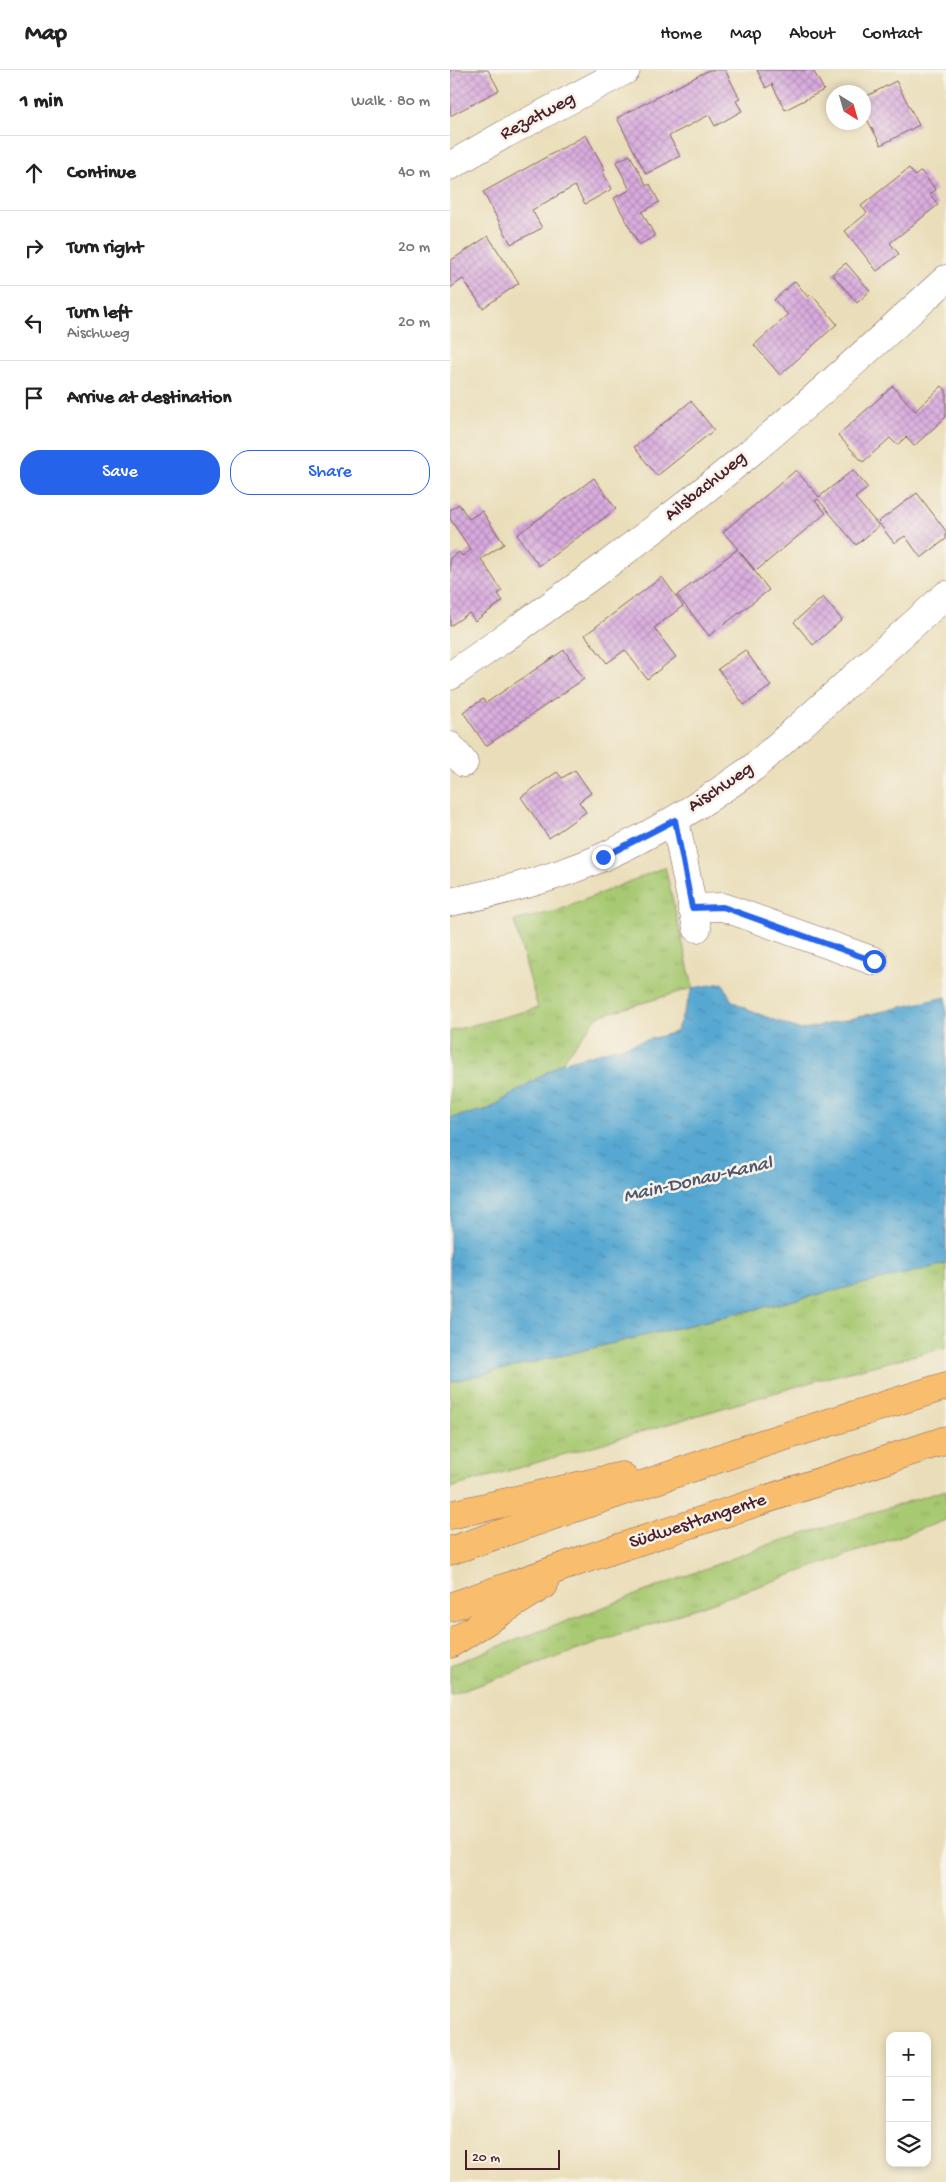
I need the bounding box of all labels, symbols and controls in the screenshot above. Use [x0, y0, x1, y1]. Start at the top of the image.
text: Map [25, 20, 67, 49]
text: Home [660, 24, 702, 45]
text: Map [730, 24, 761, 45]
text: About [789, 24, 835, 45]
text: Contact [863, 24, 921, 45]
north arrow [826, 85, 871, 130]
street label: Rezatweg [496, 88, 580, 146]
text: 1 min [20, 90, 63, 115]
text: Walk · 80 m [351, 93, 430, 112]
icon: ahead [20, 159, 48, 187]
text: Continue [67, 162, 136, 185]
text: 40 m [398, 164, 430, 183]
icon: right [20, 234, 48, 262]
text: Turn right [67, 237, 143, 260]
text: 20 m [398, 239, 430, 258]
text: Turn left [67, 302, 131, 325]
icon: left [20, 309, 48, 337]
text: 20 m [398, 314, 430, 333]
text: Aischweg [67, 325, 130, 344]
icon: arrive [20, 384, 48, 412]
text: Arrive at destination [67, 387, 231, 410]
street label: Ailsbachweg [660, 447, 752, 527]
button: Save [20, 450, 220, 495]
button: Share [230, 450, 430, 495]
street label: Aischweg [684, 758, 758, 818]
route end [592, 846, 615, 869]
route start [863, 950, 886, 973]
water label: Main-Donau-Kanal [621, 1152, 776, 1209]
street label: Südwesttangente [627, 1489, 770, 1555]
map controls [886, 2032, 931, 2167]
button: + [886, 2032, 931, 2077]
button: − [886, 2077, 931, 2122]
button: layers [886, 2122, 931, 2167]
scale bar [465, 2147, 560, 2170]
text: 20 m [472, 2150, 500, 2167]

